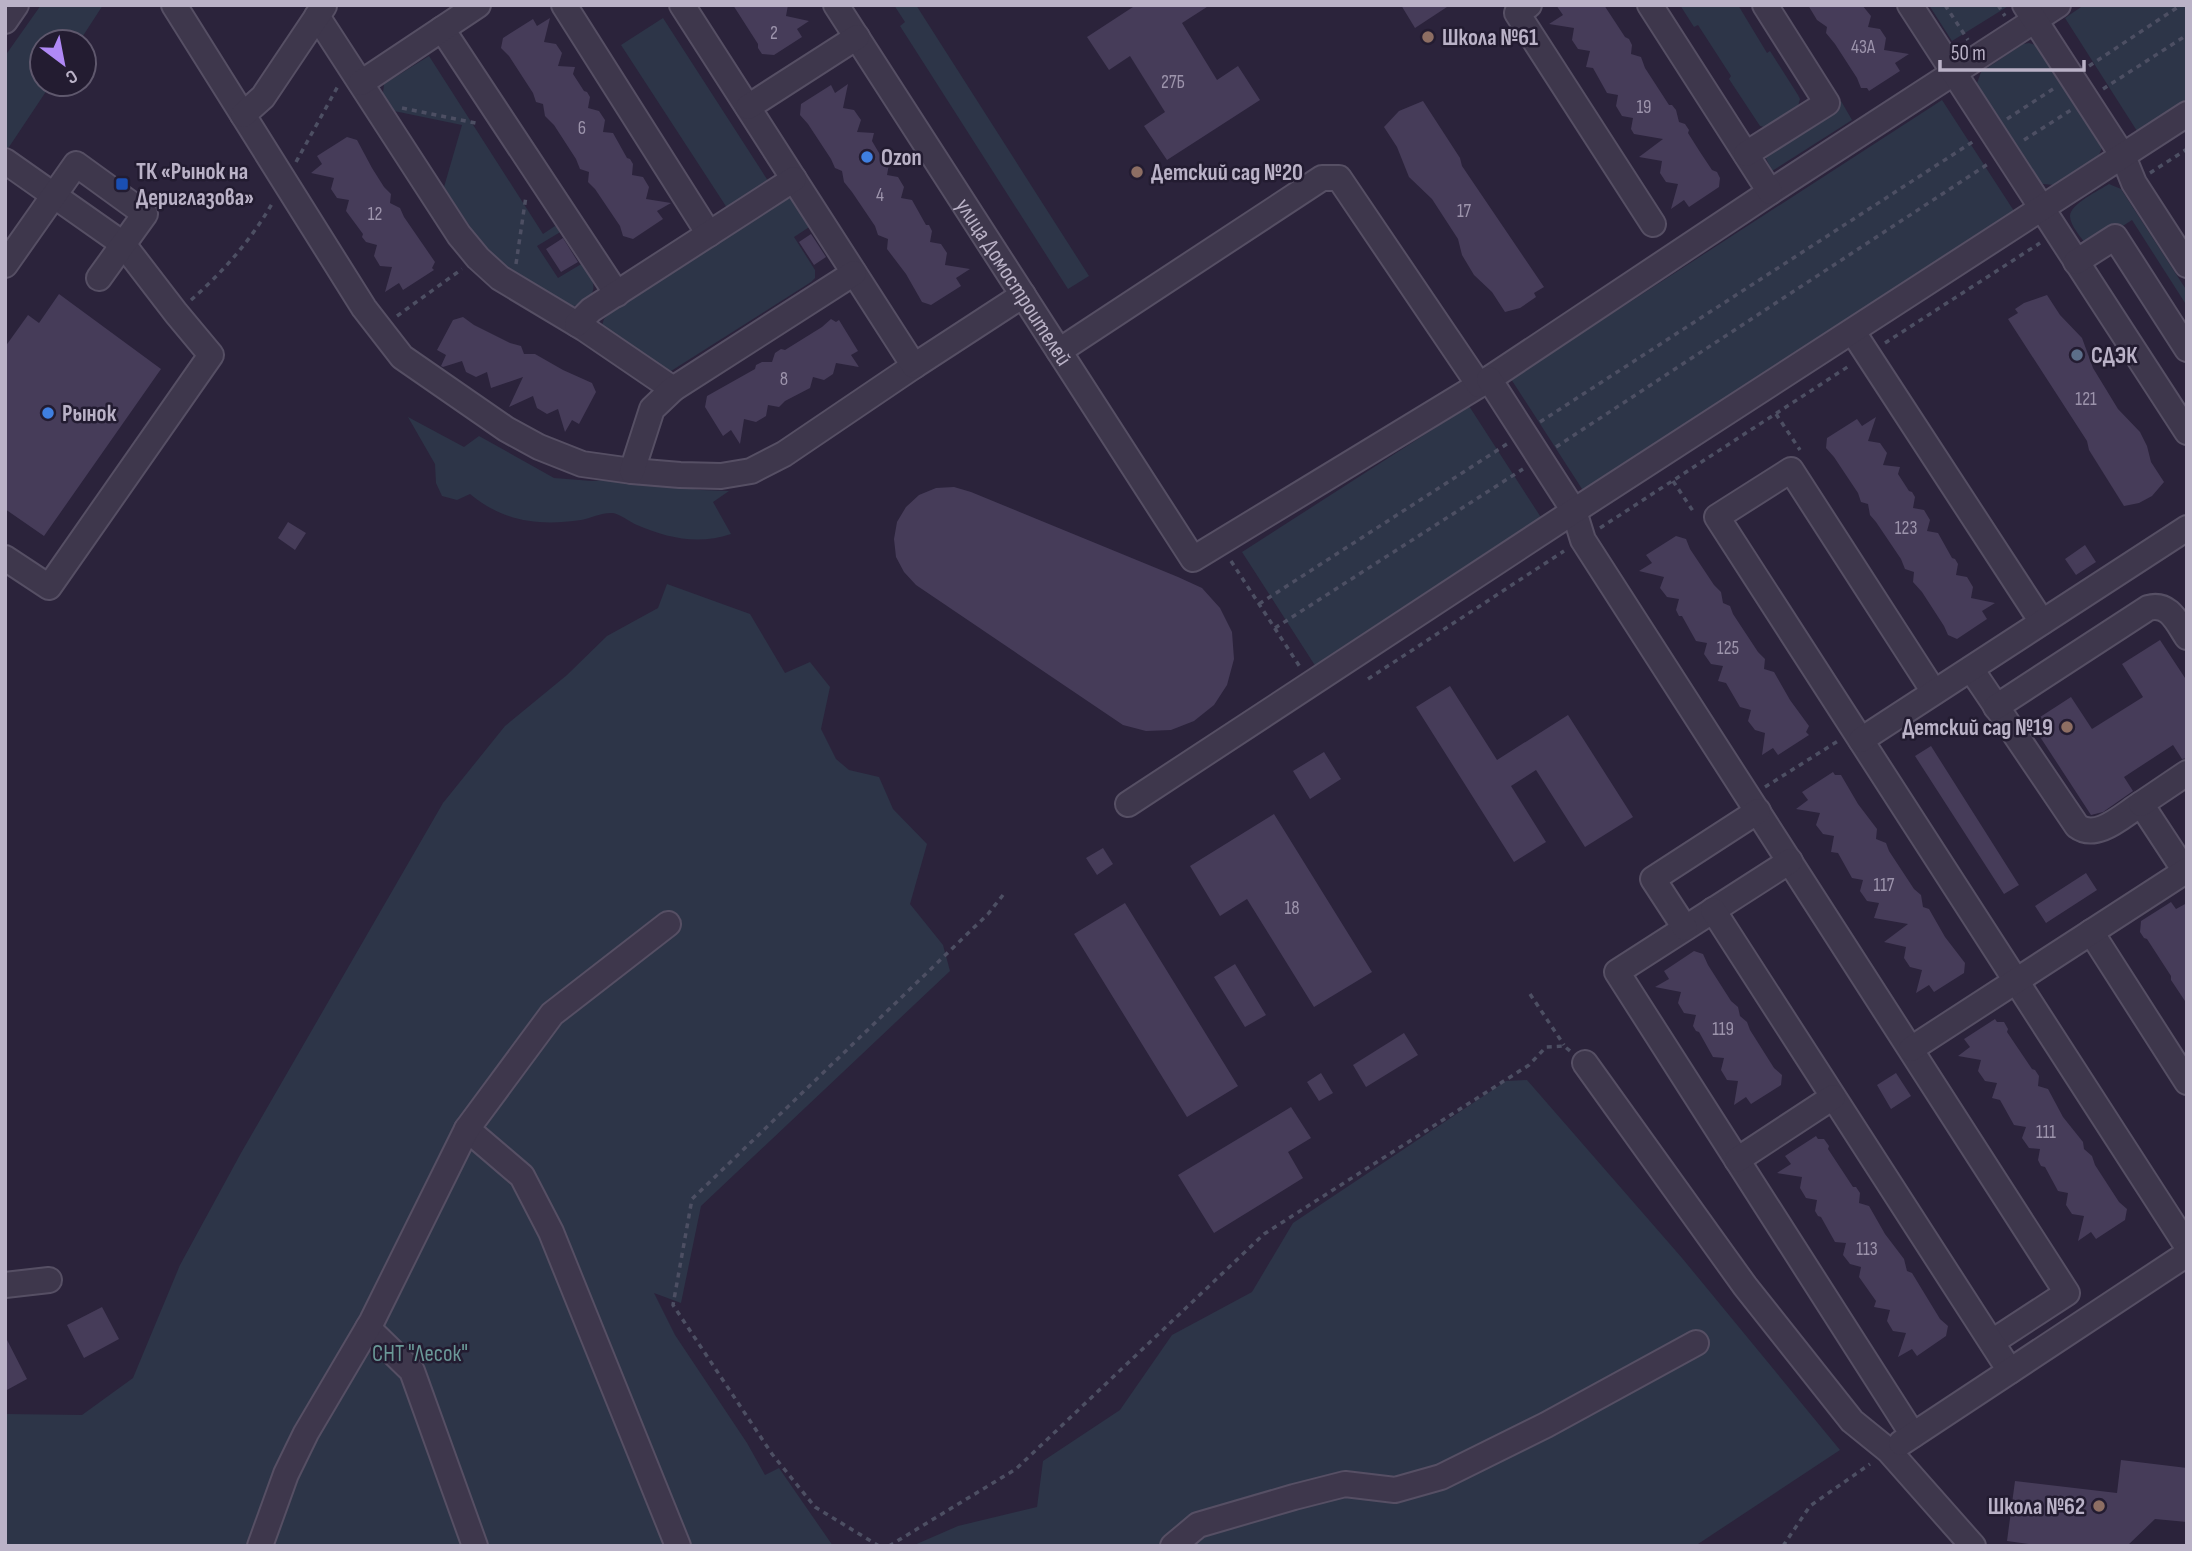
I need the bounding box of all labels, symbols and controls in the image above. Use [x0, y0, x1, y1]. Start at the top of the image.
house number: 2 [770, 22, 778, 45]
place label: Школа №61 [1442, 24, 1538, 52]
north arrow [28, 28, 98, 98]
scale bar [1940, 28, 2084, 72]
marker: Школа №61 [1420, 29, 1436, 45]
house number: 43А [1851, 36, 1876, 59]
text: 50 m [1951, 41, 1986, 66]
text: С [61, 64, 81, 89]
house number: 27Б [1161, 71, 1185, 94]
house number: 19 [1636, 96, 1652, 119]
house number: 6 [578, 117, 586, 140]
place label: Ozon [881, 144, 922, 172]
marker: Ozon [859, 149, 875, 165]
place label: ТК «Рынок на Дериглазова» [136, 158, 254, 212]
place label: Детский сад №20 [1151, 159, 1303, 187]
marker: Детский сад №20 [1129, 164, 1145, 180]
marker: ТК «Рынок на Дериглазова» [114, 176, 130, 192]
house number: 4 [876, 184, 884, 207]
street label: улица Домостроителей [949, 193, 1078, 371]
house number: 17 [1457, 200, 1472, 223]
house number: 12 [368, 203, 382, 226]
place label: СДЭК [2091, 342, 2138, 370]
marker: СДЭК [2069, 347, 2085, 363]
house number: 8 [780, 368, 788, 391]
house number: 121 [2075, 388, 2097, 411]
place label: Рынок [62, 400, 117, 428]
marker: Рынок [40, 405, 56, 421]
house number: 123 [1895, 517, 1917, 540]
house number: 125 [1717, 637, 1739, 660]
place label: Детский сад №19 [1902, 714, 2053, 742]
marker: Детский сад №19 [2059, 719, 2075, 735]
house number: 117 [1874, 874, 1895, 897]
house number: 18 [1285, 897, 1299, 920]
house number: 119 [1712, 1018, 1734, 1041]
house number: 111 [2036, 1121, 2056, 1144]
house number: 113 [1856, 1238, 1878, 1261]
park label: СНТ "Лесок" [372, 1340, 468, 1368]
place label: Школа №62 [1988, 1493, 2085, 1521]
marker: Школа №62 [2091, 1498, 2107, 1514]

